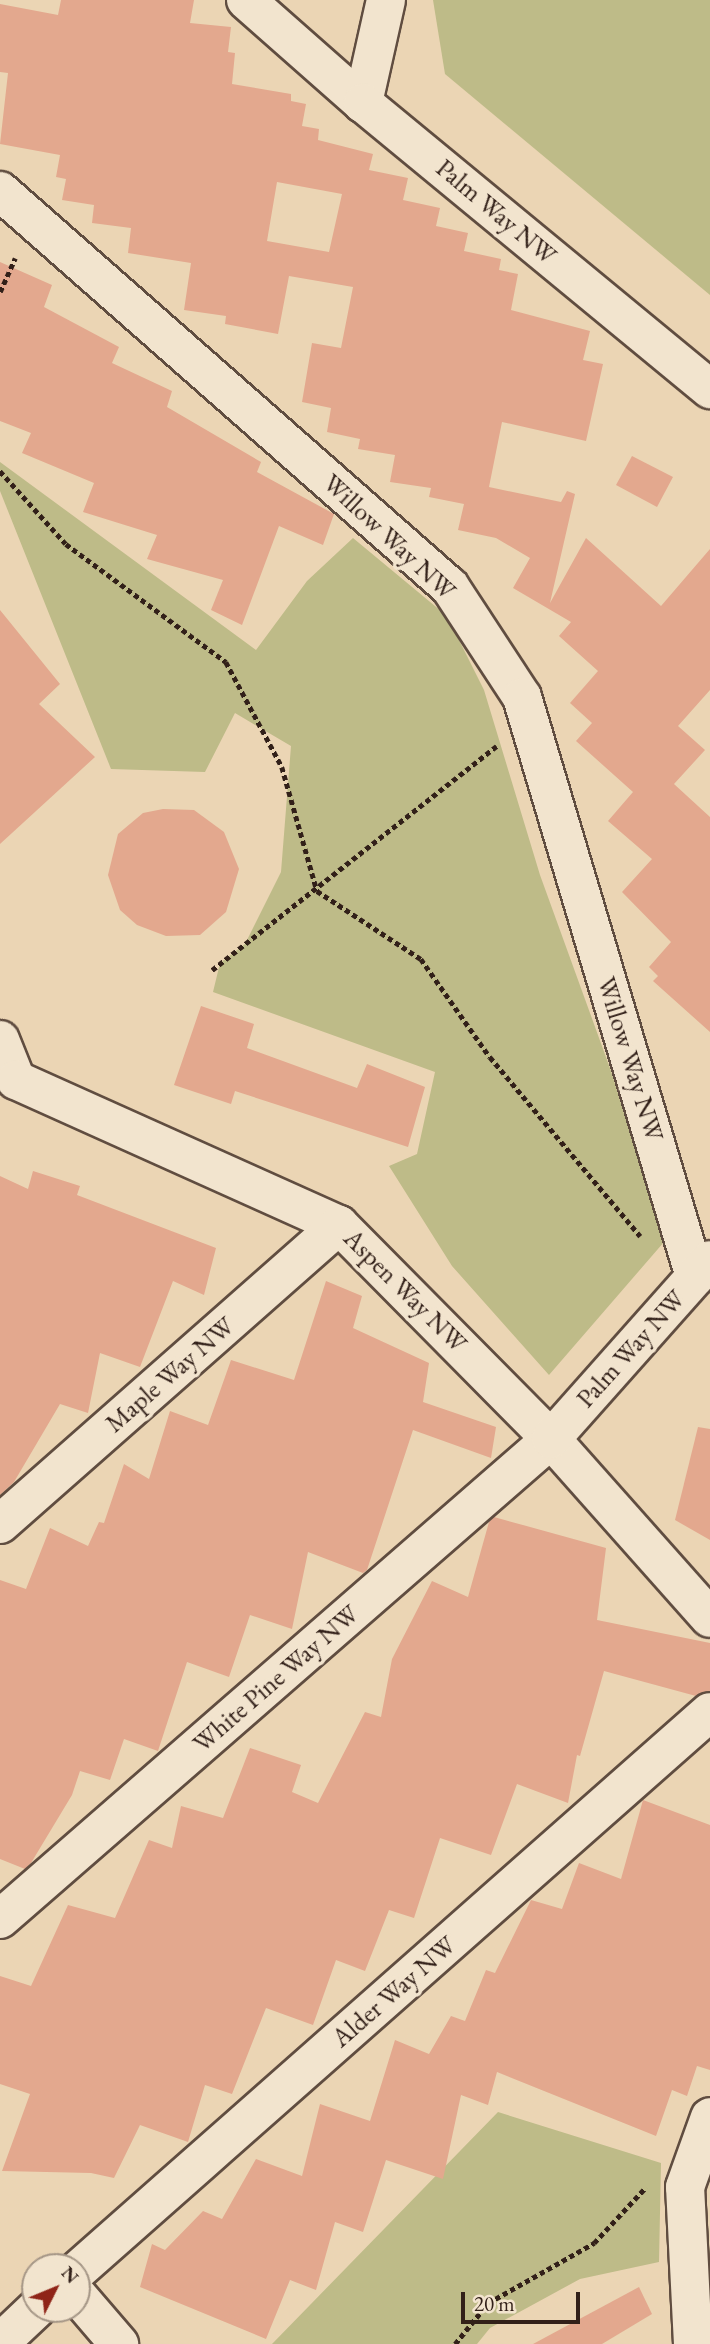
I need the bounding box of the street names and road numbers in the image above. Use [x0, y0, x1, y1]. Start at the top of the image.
street label: Palm Way NW [430, 153, 562, 271]
street label: Willow Way NW [316, 468, 462, 606]
street label: Willow Way NW [590, 973, 670, 1145]
street label: Aspen Way NW [337, 1223, 473, 1359]
street label: Palm Way NW [570, 1284, 692, 1414]
street label: Maple Way NW [99, 1311, 241, 1439]
street label: White Pine Way NW [187, 1599, 365, 1759]
street label: Alder Way NW [326, 1930, 462, 2054]

